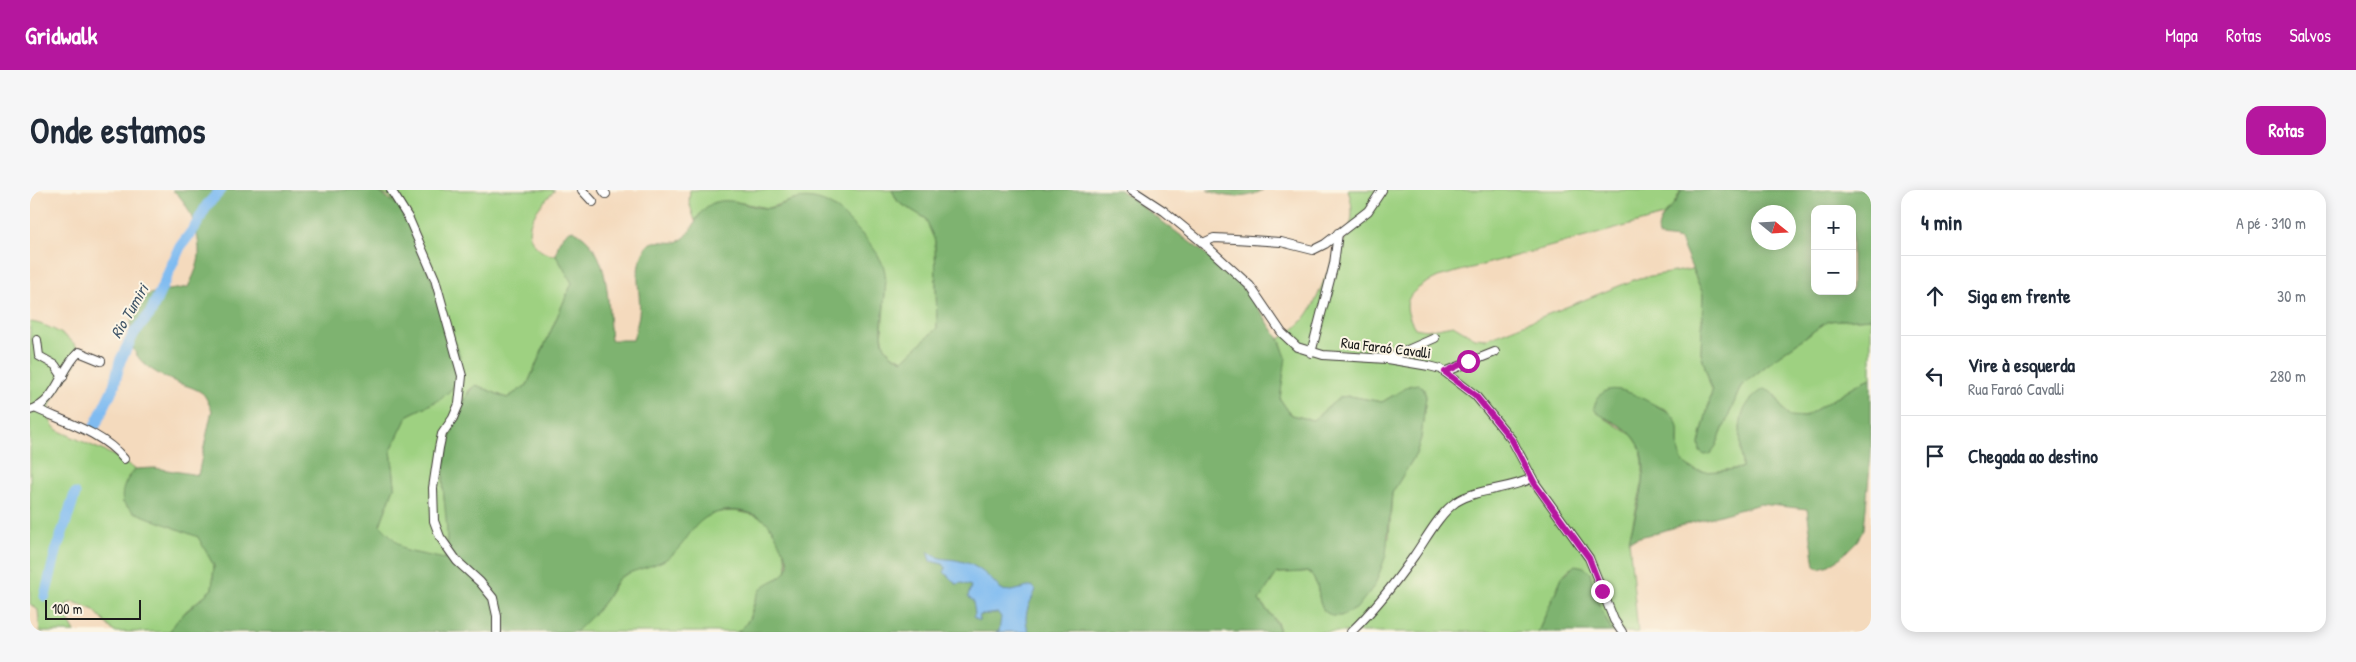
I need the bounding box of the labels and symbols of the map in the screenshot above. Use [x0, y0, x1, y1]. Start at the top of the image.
north arrow [1751, 205, 1796, 250]
water label: Rio Tumiri [105, 279, 154, 342]
street label: Rua Faraó Cavalli [1340, 332, 1432, 363]
route start [1457, 350, 1480, 373]
route end [1591, 580, 1614, 603]
scale bar [45, 597, 141, 620]

